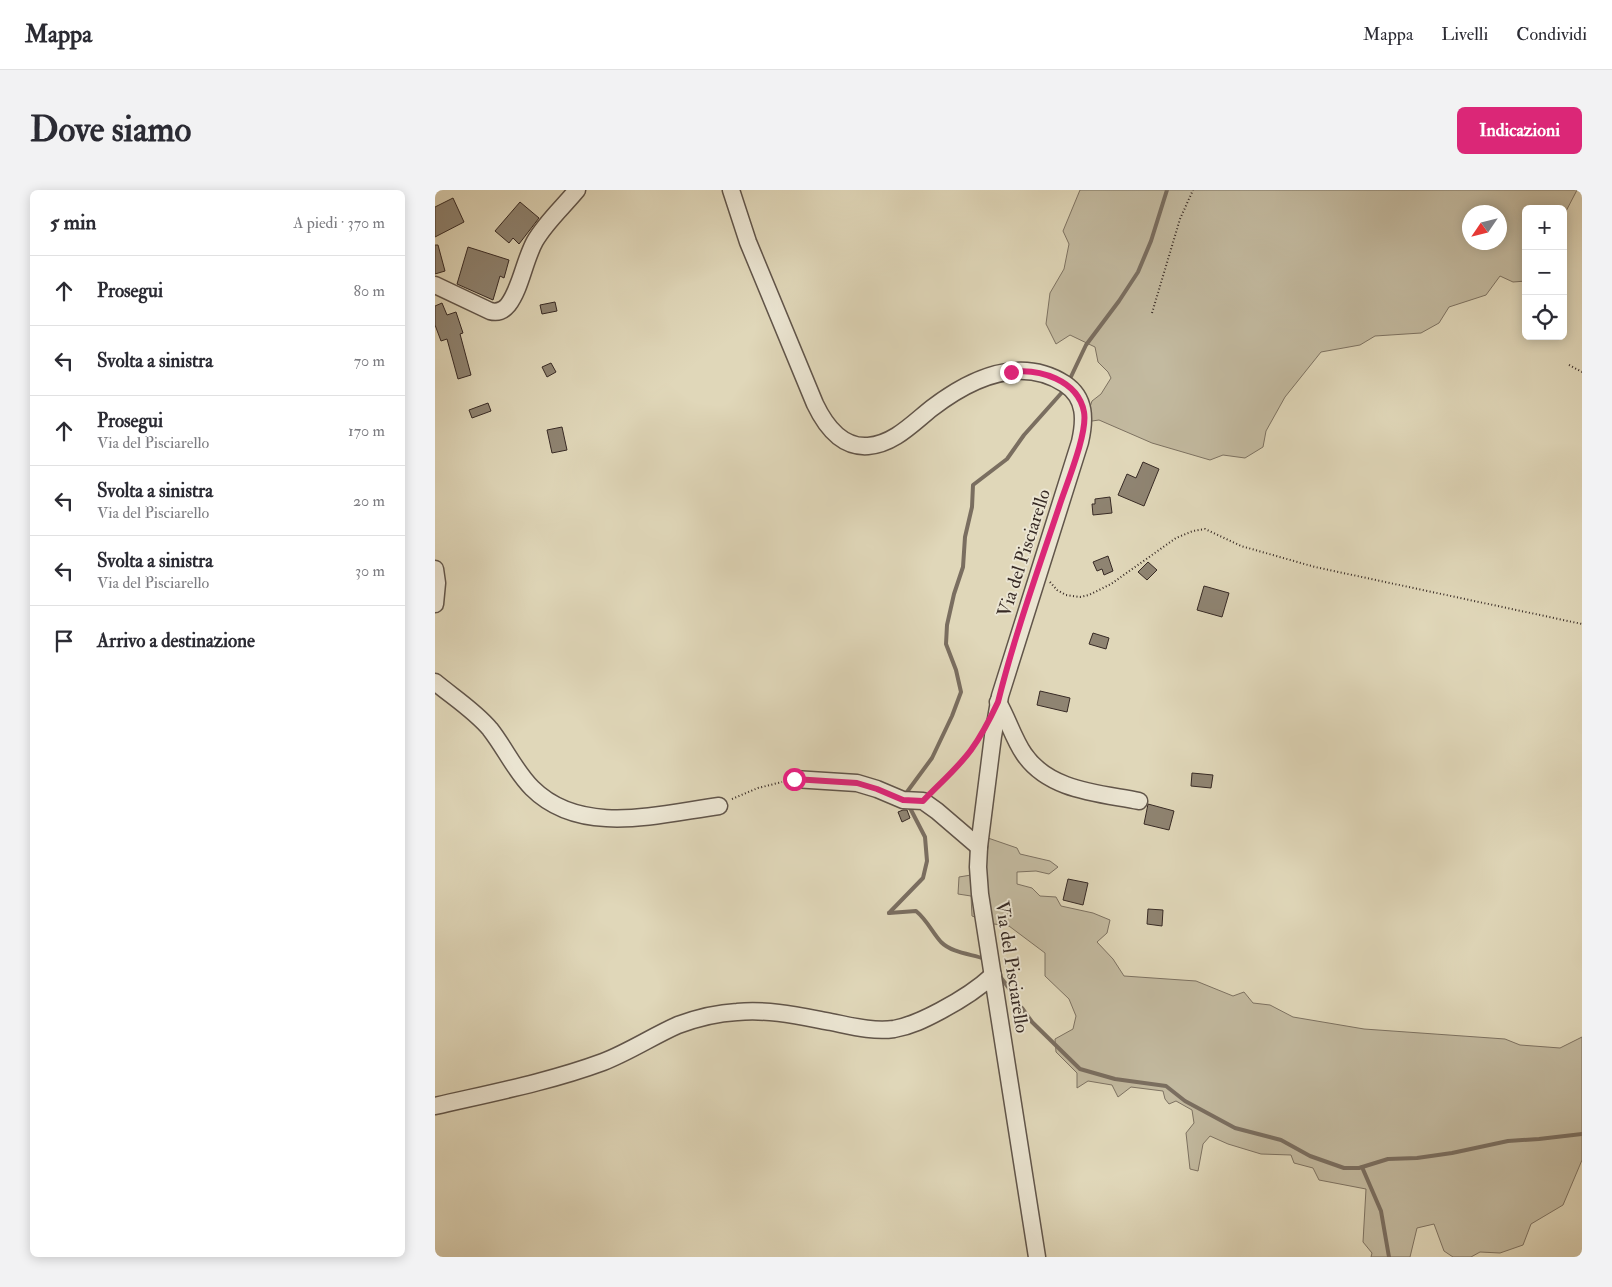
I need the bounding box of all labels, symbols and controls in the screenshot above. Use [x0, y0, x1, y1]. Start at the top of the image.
text: Mappa [25, 19, 92, 50]
text: Mappa [1363, 23, 1413, 46]
text: Livelli [1441, 23, 1488, 46]
text: Condividi [1516, 23, 1587, 46]
button: Indicazioni [1457, 107, 1582, 154]
text: Dove siamo [30, 108, 191, 152]
north arrow [1462, 205, 1507, 250]
map controls [1522, 205, 1567, 340]
button: + [1522, 205, 1567, 250]
text: 5 min [50, 209, 96, 236]
text: A piedi · 370 m [293, 213, 385, 233]
button: − [1522, 250, 1567, 295]
icon: ahead [50, 277, 78, 305]
text: Prosegui [97, 279, 163, 303]
text: 80 m [354, 281, 385, 301]
button: locate [1522, 295, 1567, 340]
icon: left [50, 347, 78, 375]
text: Svolta a sinistra [97, 349, 213, 373]
text: 70 m [354, 351, 385, 371]
route end [1000, 361, 1023, 384]
text: Prosegui [97, 409, 163, 433]
icon: ahead [50, 417, 78, 445]
text: 170 m [348, 421, 385, 441]
text: Via del Pisciarello [97, 433, 209, 453]
text: Svolta a sinistra [97, 479, 213, 503]
street label: Via del Pisciarello [992, 486, 1056, 620]
icon: left [50, 487, 78, 515]
text: 20 m [353, 491, 385, 511]
text: Via del Pisciarello [97, 503, 209, 523]
text: Svolta a sinistra [97, 549, 213, 573]
icon: left [50, 557, 78, 585]
text: 30 m [355, 561, 385, 581]
text: Via del Pisciarello [97, 573, 209, 593]
icon: arrive [50, 627, 78, 655]
text: Arrivo a destinazione [97, 629, 255, 653]
route start [783, 768, 806, 791]
street label: Via del Pisciarello [990, 899, 1034, 1035]

